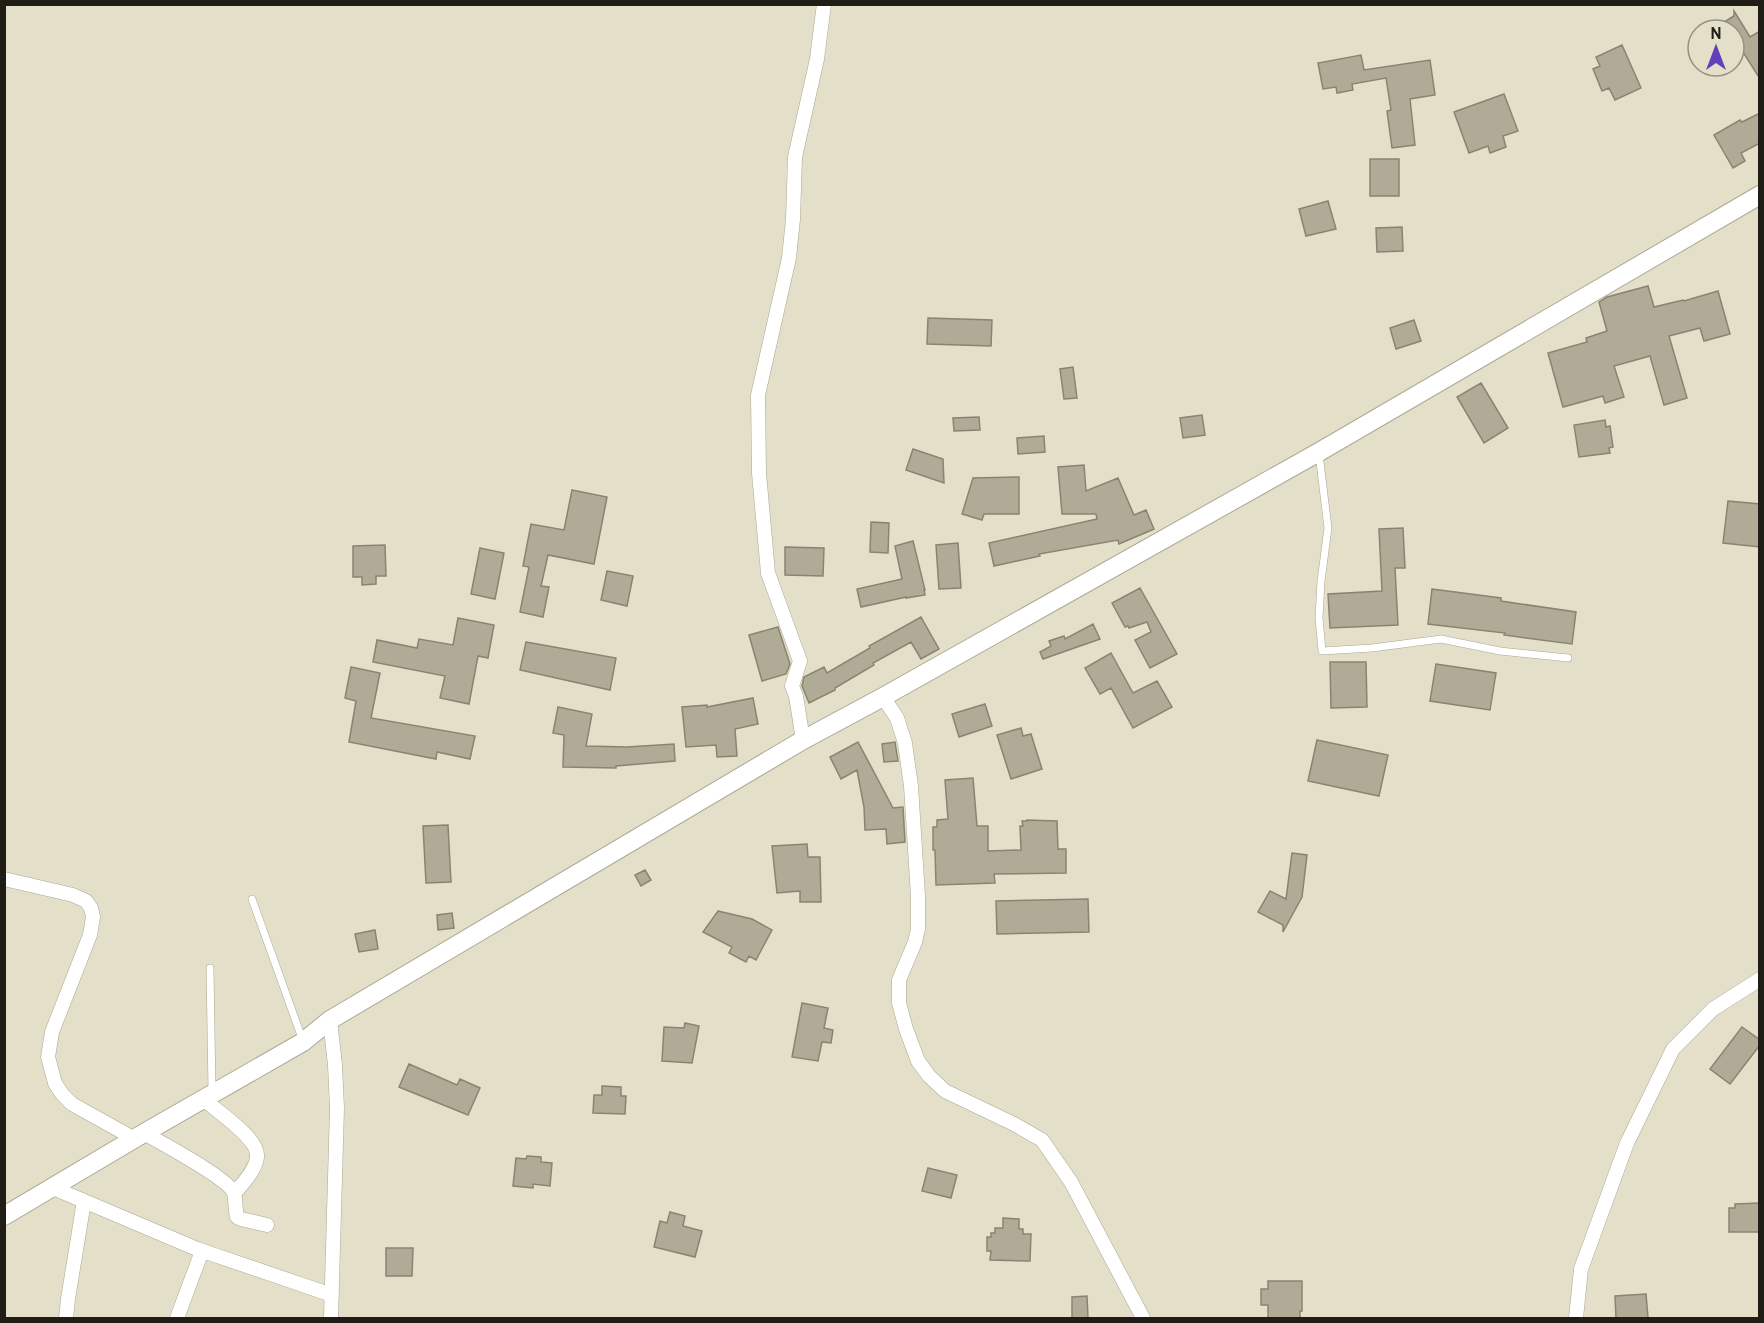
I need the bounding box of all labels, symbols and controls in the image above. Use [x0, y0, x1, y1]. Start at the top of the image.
north arrow [1686, 18, 1746, 78]
text: N [1710, 25, 1722, 45]

